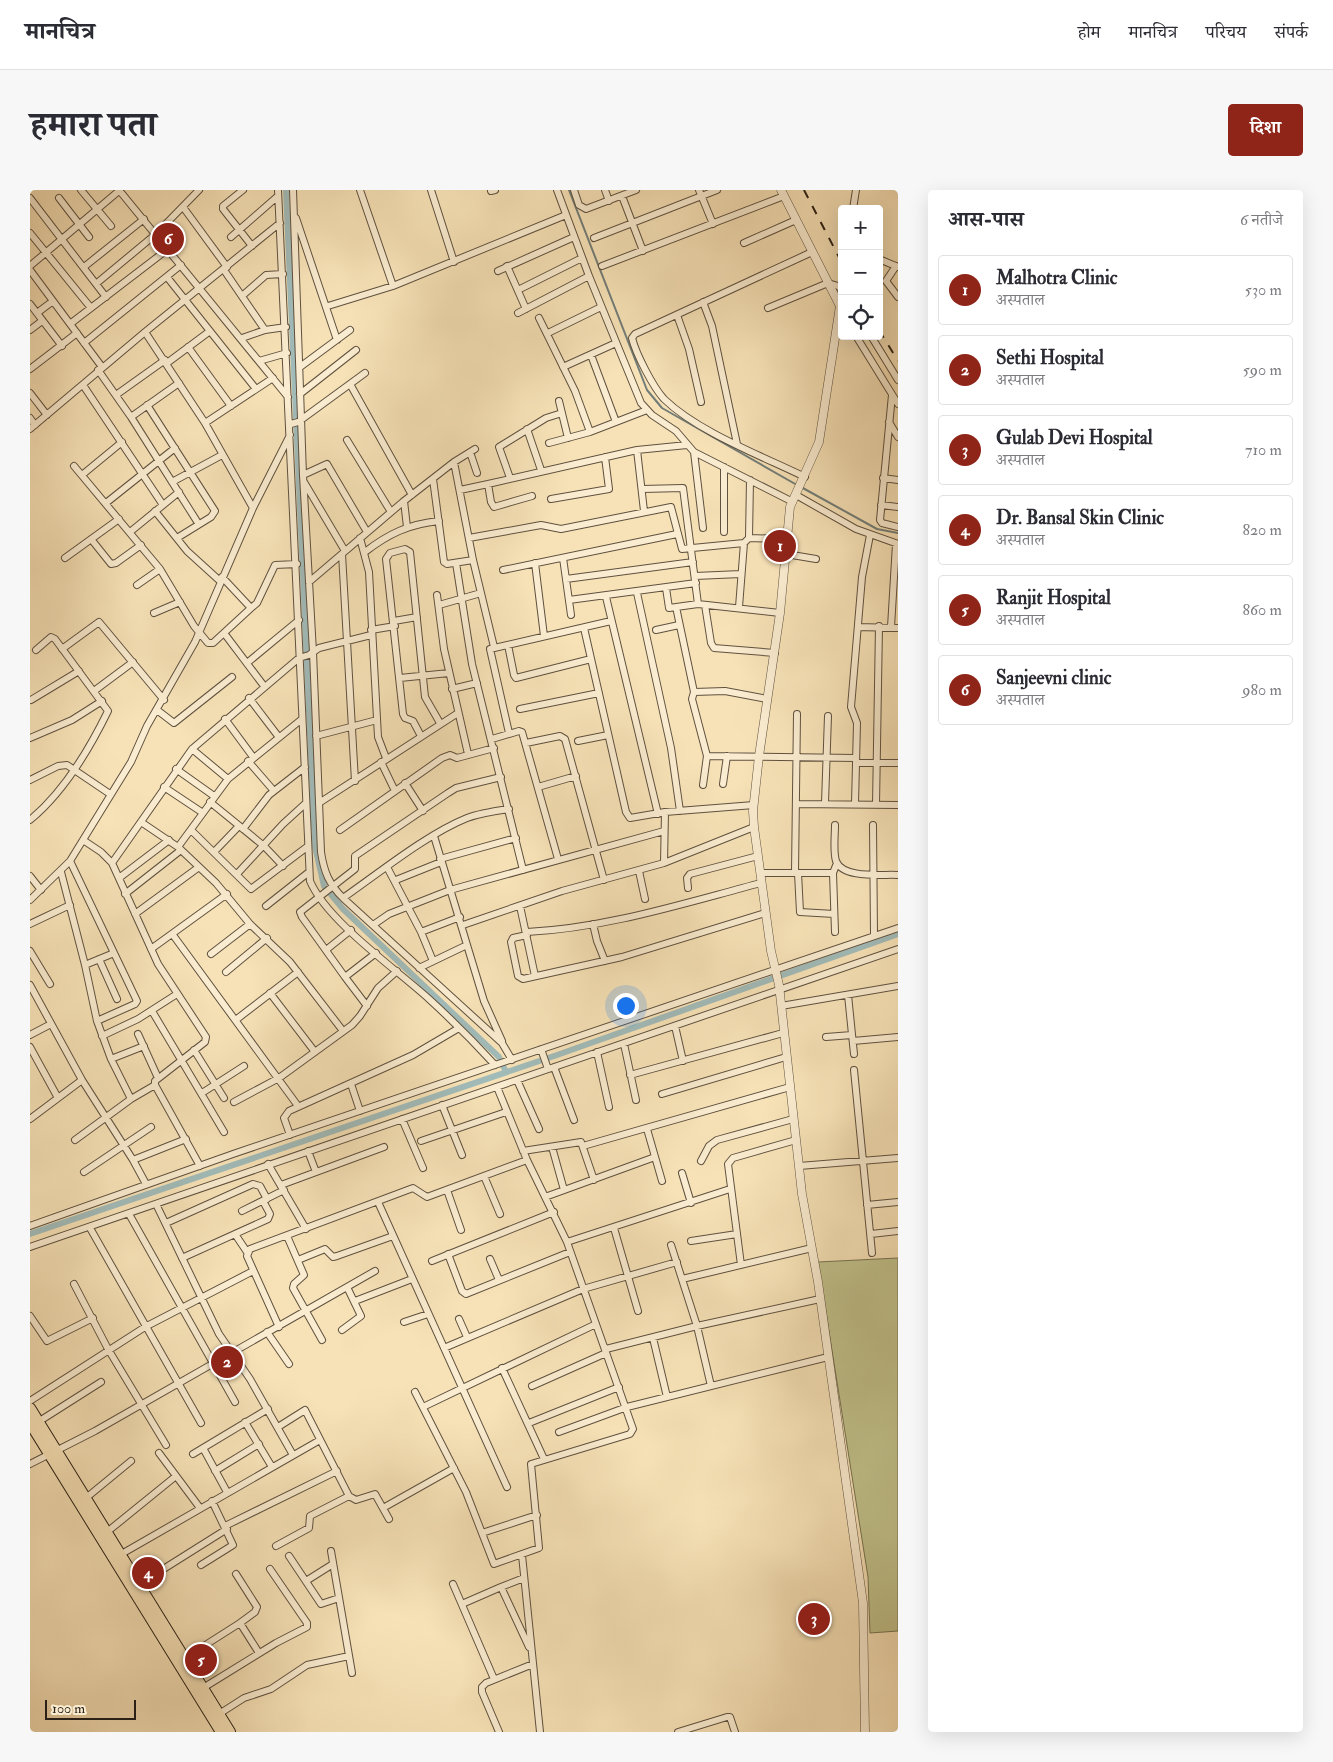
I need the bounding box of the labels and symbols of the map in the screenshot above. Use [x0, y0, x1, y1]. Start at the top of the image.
pin: 6 [152, 220, 184, 258]
pin: 1 [764, 527, 796, 565]
your location [613, 993, 639, 1019]
pin: 2 [211, 1343, 243, 1381]
pin: 4 [132, 1554, 164, 1592]
pin: 3 [798, 1600, 830, 1638]
pin: 5 [185, 1641, 217, 1679]
scale bar [45, 1697, 136, 1720]

